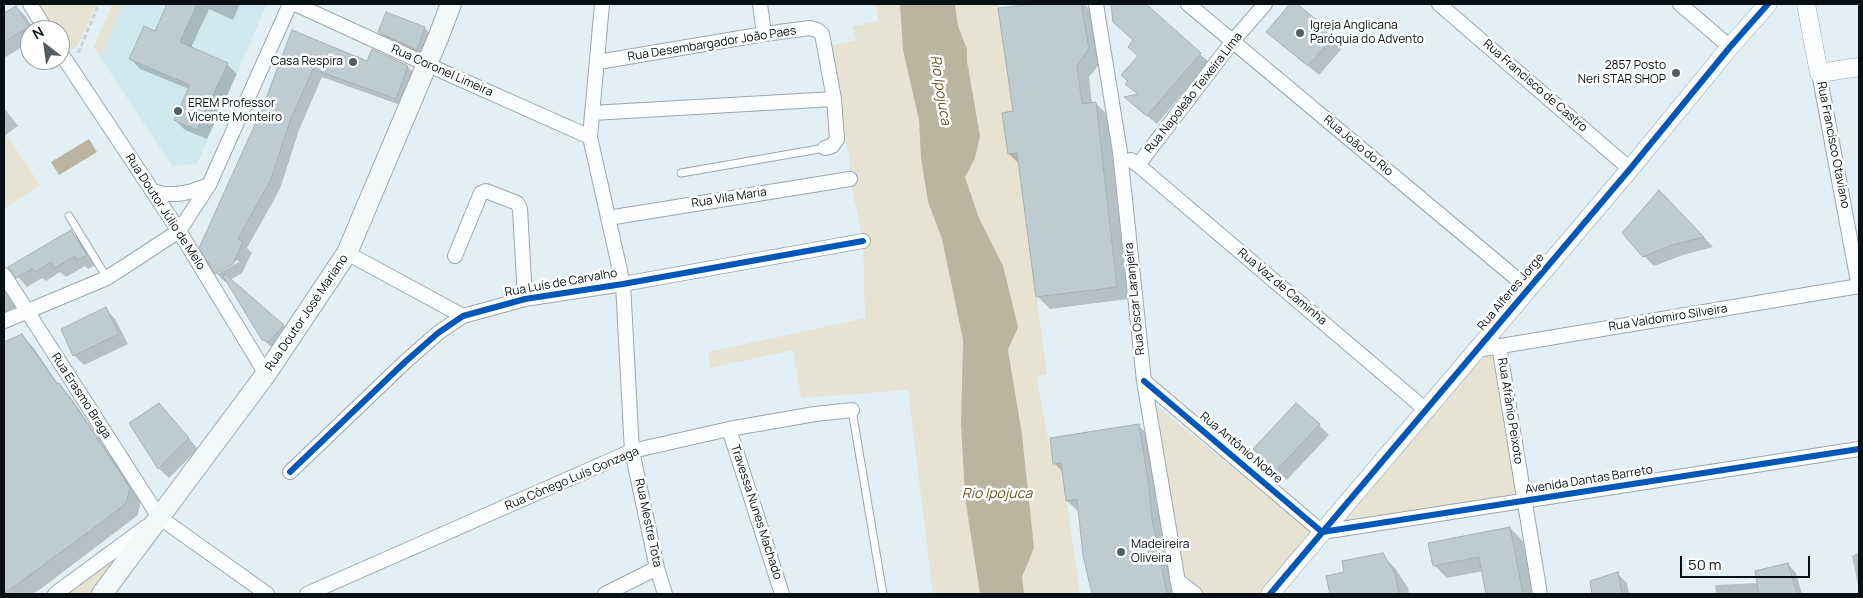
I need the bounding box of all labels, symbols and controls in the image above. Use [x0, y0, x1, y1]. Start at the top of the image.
place label: Igreja Anglicana Paróquia do Advento [1310, 19, 1424, 47]
north arrow [20, 20, 70, 70]
text: N [29, 22, 47, 43]
street label: Rua Desembargador João Paes [627, 24, 797, 64]
marker: Igreja Anglicana Paróquia do Advento [1294, 27, 1306, 39]
street label: Rua Napoleão Teixeira Lima [1142, 30, 1246, 156]
street label: Rua Francisco de Castro [1480, 37, 1590, 135]
street label: Rua Coronel Limeira [389, 42, 495, 100]
water label: Rio Ipojuca [926, 54, 954, 126]
place label: Casa Respira [271, 55, 343, 69]
marker: Casa Respira [347, 56, 359, 68]
place label: 2857 Posto Neri STAR SHOP [1578, 59, 1666, 87]
marker: 2857 Posto Neri STAR SHOP [1670, 67, 1682, 79]
street label: Rua Francisco Otaviano [1814, 80, 1852, 210]
place label: EREM Professor Vicente Monteiro [188, 97, 282, 125]
marker: EREM Professor Vicente Monteiro [172, 105, 184, 117]
street label: Rua João do Rio [1320, 113, 1396, 179]
street label: Rua Doutor Júlio de Melo [122, 151, 208, 273]
street label: Rua Vila Maria [690, 185, 768, 211]
street label: Rua Oscar Laranjeira [1122, 242, 1148, 356]
street label: Rua Vaz de Caminha [1235, 246, 1329, 328]
street label: Rua Alferes Jorge [1475, 251, 1547, 333]
street label: Rua Doutor José Mariano [263, 252, 351, 374]
street label: Rua Luís de Carvalho [504, 266, 618, 300]
street label: Rua Valdomiro Silveira [1607, 301, 1729, 335]
street label: Rua Erasmo Braga [48, 350, 114, 442]
street label: Rua Afrânio Peixoto [1494, 357, 1526, 465]
street label: Rua Antônio Nobre [1197, 409, 1285, 487]
street label: Travessa Nunes Machado [727, 443, 785, 581]
street label: Rua Cônego Luís Gonzaga [503, 444, 641, 514]
street label: Avenida Dantas Barreto [1524, 463, 1654, 497]
street label: Rua Mestre Tota [632, 477, 664, 569]
water label: Rio Ipojuca [962, 486, 1032, 502]
place label: Madeireira Oliveira [1131, 538, 1189, 566]
marker: Madeireira Oliveira [1115, 546, 1127, 558]
scale bar [1683, 546, 1813, 578]
text: 50 m [1688, 554, 1722, 575]

